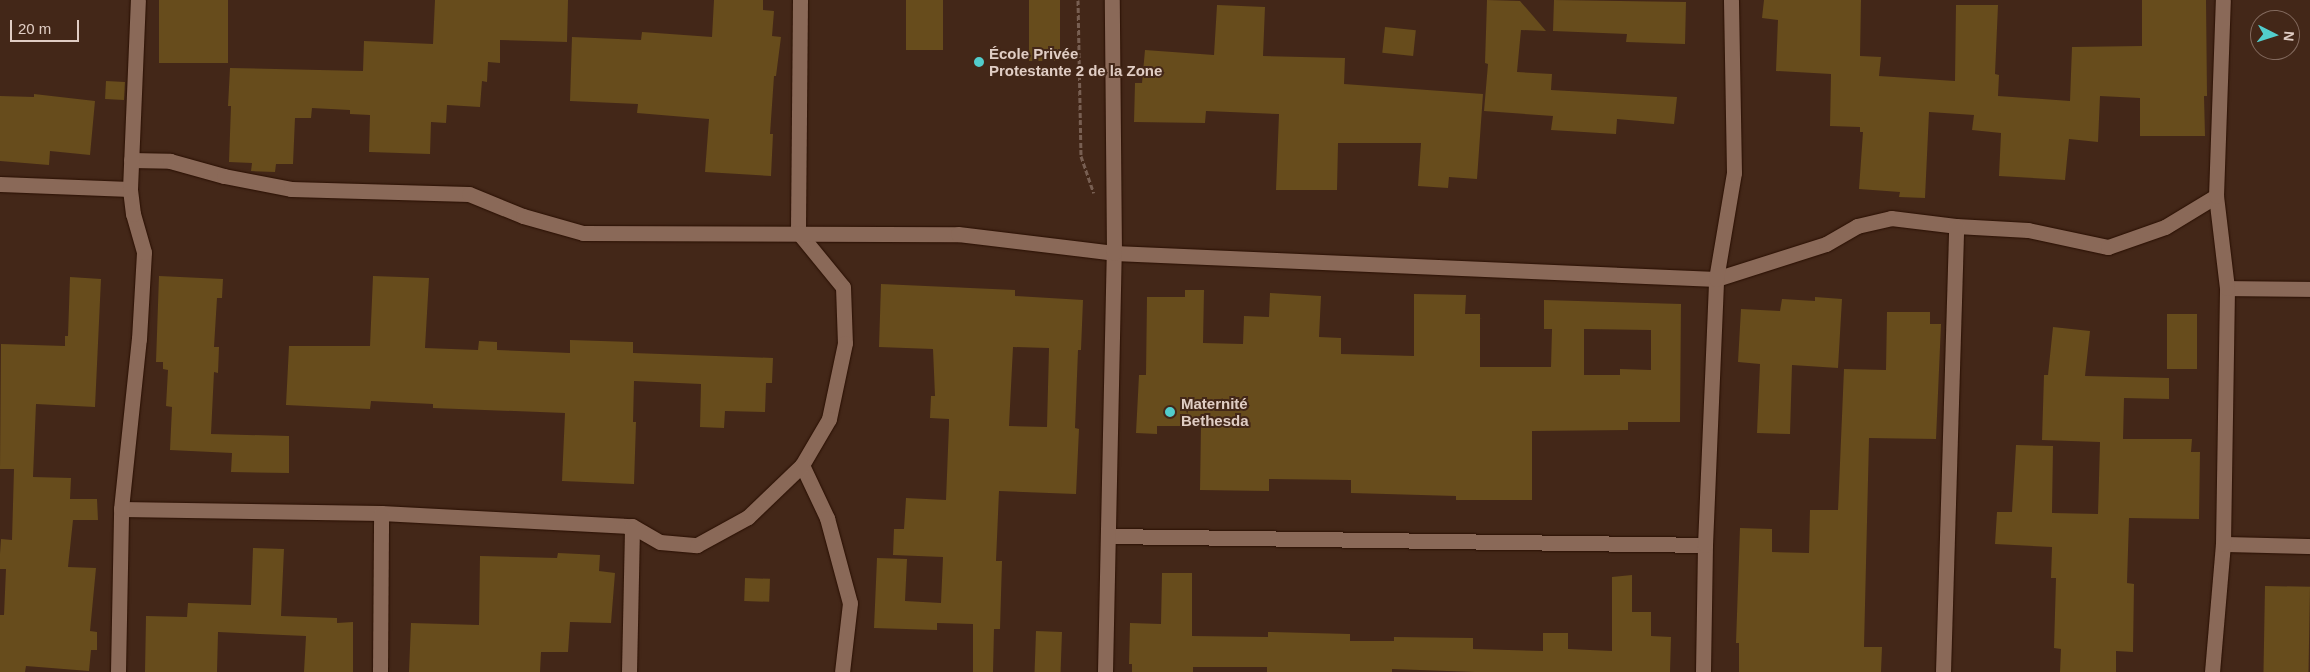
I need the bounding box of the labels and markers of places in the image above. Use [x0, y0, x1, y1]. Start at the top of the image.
place label: École Privée Protestante 2 de la Zone [989, 44, 1162, 79]
marker: École Privée Protestante 2 de la Zone [973, 56, 985, 68]
place label: Maternité Bethesda [1181, 394, 1249, 429]
marker: Maternité Bethesda [1163, 405, 1177, 419]

